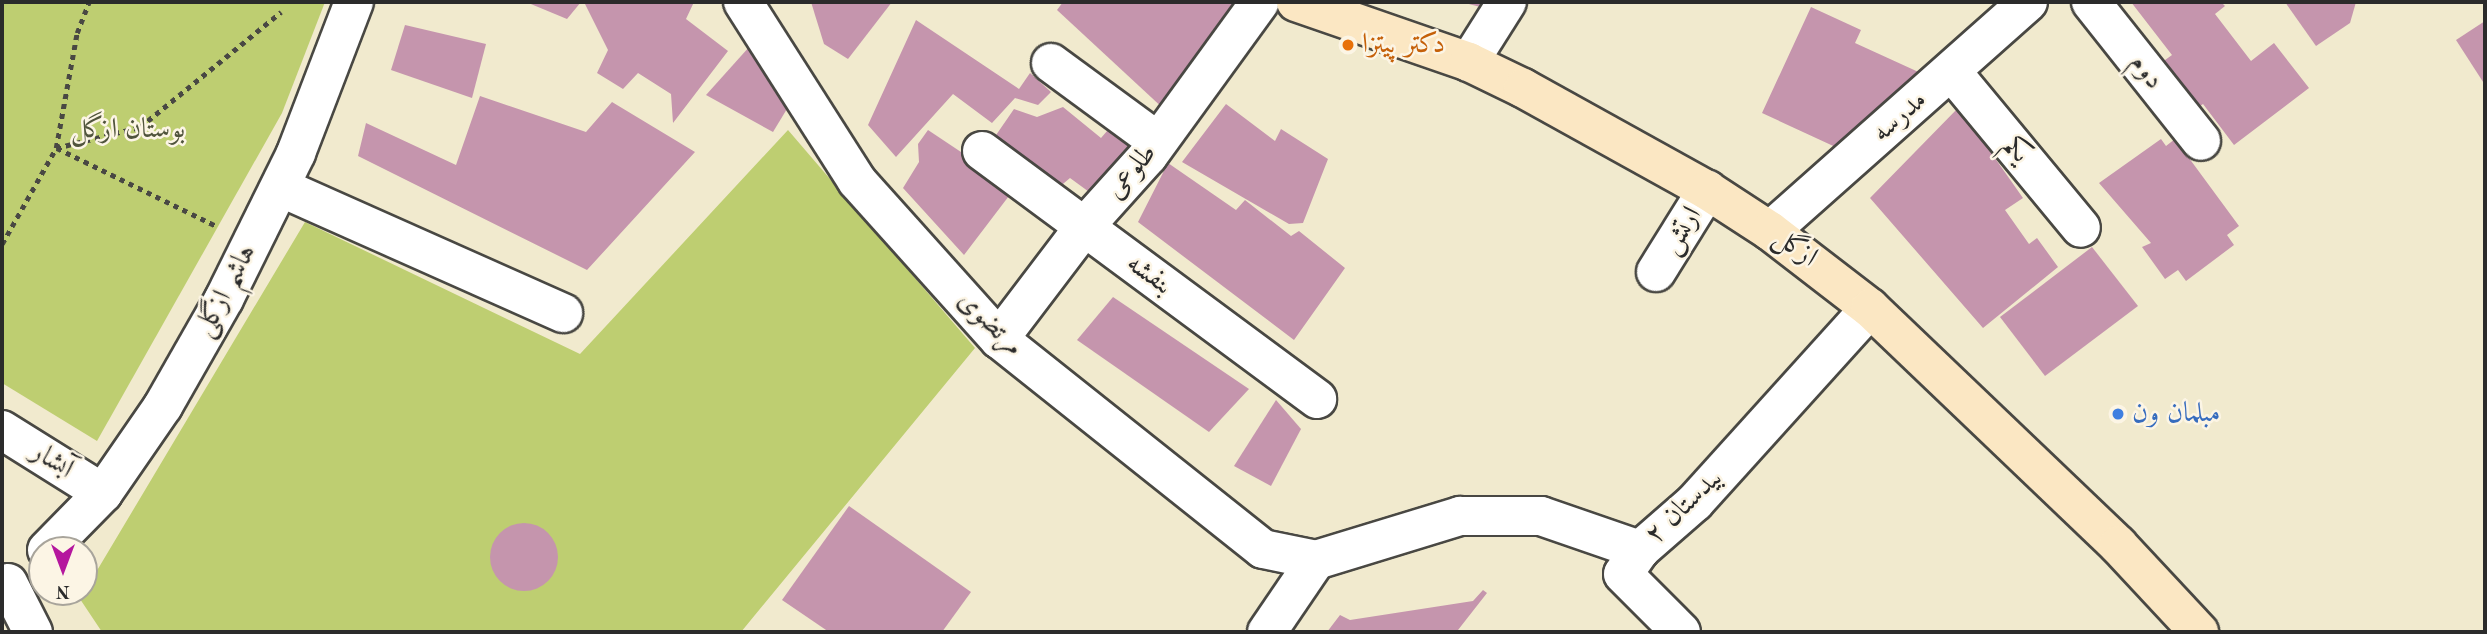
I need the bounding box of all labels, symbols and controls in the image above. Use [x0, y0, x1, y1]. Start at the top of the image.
place label: دکتر پیتزا [1362, 28, 1445, 62]
marker: دکتر پیتزا [1340, 37, 1356, 53]
street label: دوم [2122, 47, 2170, 97]
street label: مدرسه [1866, 84, 1934, 150]
park label: بوستان ازگل [71, 113, 185, 147]
street label: یکم [1995, 130, 2037, 170]
street label: طلوعی [1099, 137, 1165, 207]
street label: ارتش [1654, 201, 1710, 261]
street label: ازگل [1766, 221, 1824, 275]
street label: هاشم ازگلی [188, 239, 264, 343]
street label: بنفشه [1119, 247, 1179, 303]
street label: مرتضوی [950, 284, 1030, 364]
place label: مبلمان ون [2132, 397, 2220, 431]
marker: مبلمان ون [2110, 406, 2126, 422]
street label: آبشار [25, 435, 79, 487]
street label: بیدستان ۲ [1638, 462, 1730, 552]
north arrow [28, 536, 98, 606]
text: N [56, 581, 70, 600]

